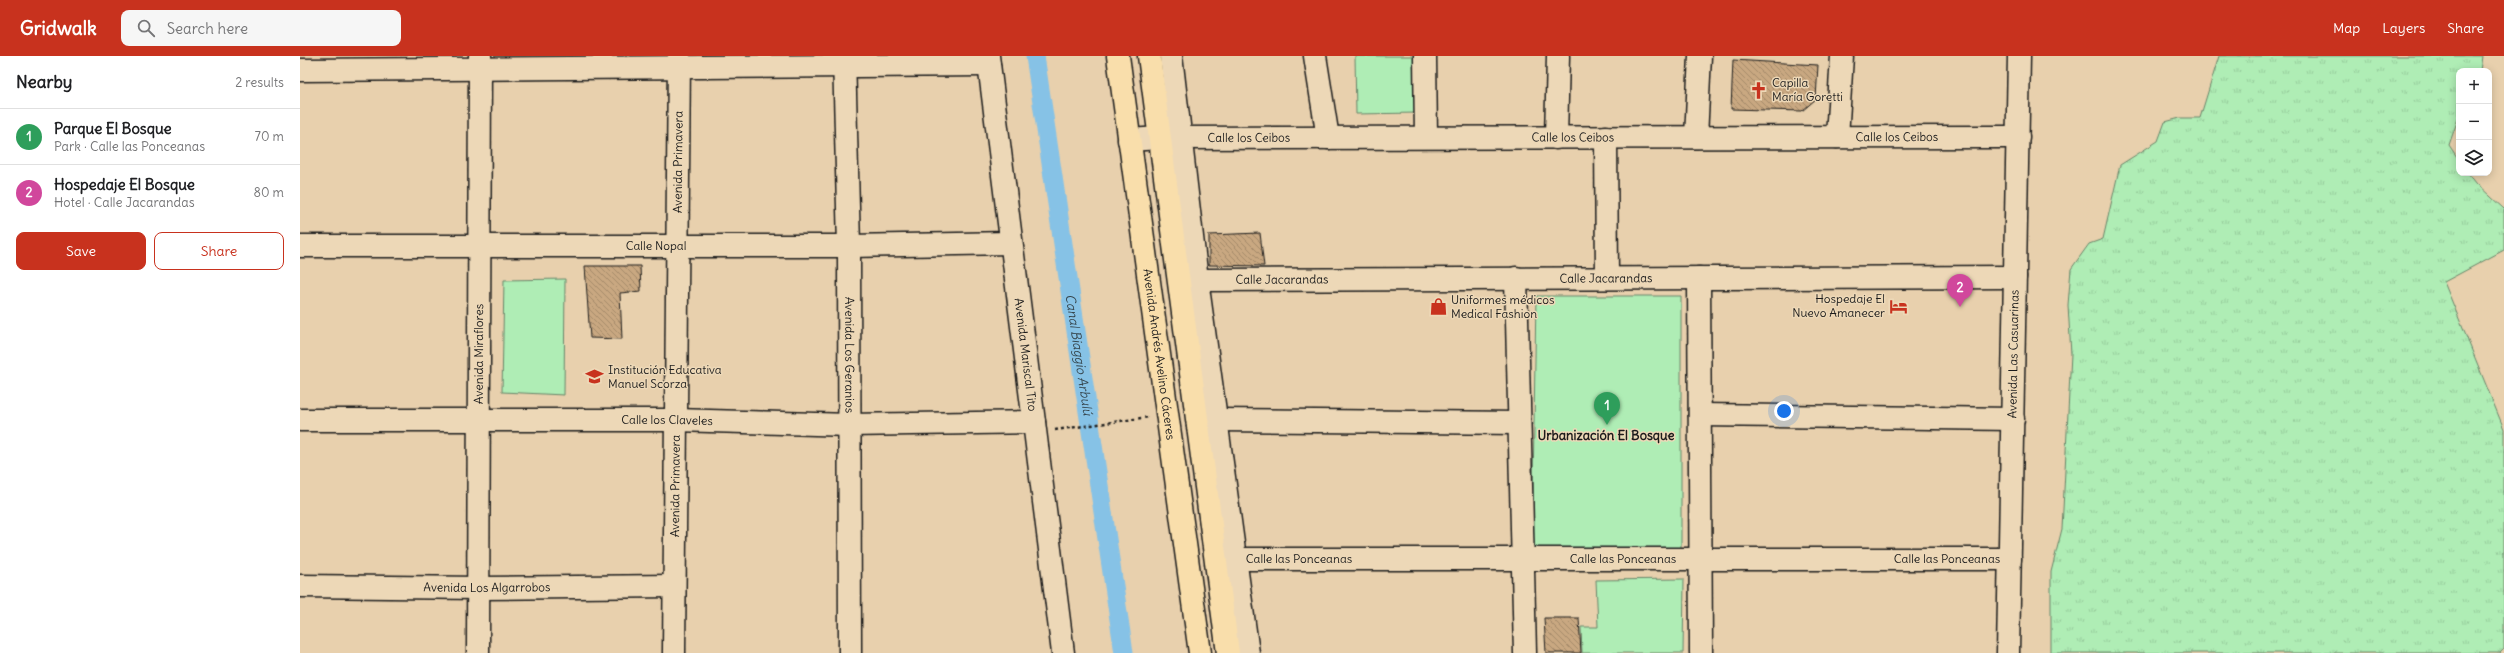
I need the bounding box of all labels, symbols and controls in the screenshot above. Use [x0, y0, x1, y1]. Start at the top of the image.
search box [121, 10, 401, 46]
text: Gridwalk [20, 16, 97, 40]
icon: search [135, 17, 157, 39]
text: Search here [167, 19, 248, 38]
text: Map [2333, 19, 2360, 37]
text: Layers [2382, 19, 2425, 37]
text: Share [2447, 19, 2484, 37]
map controls [2456, 68, 2492, 176]
button: + [2456, 68, 2492, 104]
text: Nearby [16, 71, 72, 93]
text: 2 results [235, 74, 284, 91]
place label: Capilla María Goretti [1772, 75, 1843, 104]
church icon: Capilla María Goretti [1749, 80, 1769, 100]
button: − [2456, 104, 2492, 140]
street label: Avenida Primavera [670, 111, 686, 213]
text: Parque El Bosque [54, 119, 172, 138]
text: 1 [26, 128, 32, 145]
text: 70 m [255, 128, 284, 145]
street label: Calle los Ceibos [1532, 129, 1614, 145]
street label: Calle los Ceibos [1856, 129, 1938, 144]
street label: Calle los Ceibos [1208, 130, 1290, 145]
text: Park · Calle las Ponceanas [54, 138, 205, 155]
button: layers [2456, 140, 2492, 176]
text: Hospedaje El Bosque [54, 175, 195, 194]
text: 2 [25, 184, 33, 201]
text: 80 m [253, 184, 284, 201]
text: Hotel · Calle Jacarandas [54, 194, 195, 211]
button: Save [16, 232, 146, 270]
button: Share [154, 232, 284, 270]
street label: Calle Nopal [626, 238, 686, 253]
street label: Avenida Andrés Avelino Cáceres [1140, 268, 1179, 441]
street label: Calle Jacarandas [1559, 270, 1653, 286]
street label: Calle Jacarandas [1235, 272, 1329, 287]
pin: 2 [1947, 274, 1973, 307]
street label: Avenida Las Casuarinas [2004, 289, 2022, 419]
place label: Hospedaje El Nuevo Amanecer [1792, 291, 1885, 320]
place label: Uniformes médicos Medical Fashion [1451, 292, 1554, 321]
water label: Canal Biaggio Arbulú [1062, 293, 1097, 418]
hotel icon: Hospedaje El Nuevo Amanecer [1888, 296, 1908, 316]
street label: Avenida Los Geranios [842, 297, 857, 413]
street label: Avenida Mariscal Tito [1011, 297, 1041, 412]
shop icon: Uniformes médicos Medical Fashion [1428, 297, 1448, 317]
street label: Avenida Miraflores [471, 304, 486, 404]
place label: Institución Educativa Manuel Scorza [608, 362, 722, 391]
school or university icon: Institución Educativa Manuel Scorza [585, 367, 605, 387]
pin: 1 [1594, 392, 1620, 425]
your location [1774, 401, 1794, 421]
street label: Calle los Claveles [621, 412, 713, 428]
district label: Urbanización El Bosque [1537, 427, 1675, 444]
street label: Avenida Primavera [667, 435, 683, 537]
street label: Calle las Ponceanas [1246, 551, 1352, 566]
street label: Calle las Ponceanas [1570, 551, 1676, 566]
street label: Calle las Ponceanas [1894, 551, 2000, 566]
street label: Avenida Los Algarrobos [423, 579, 551, 595]

